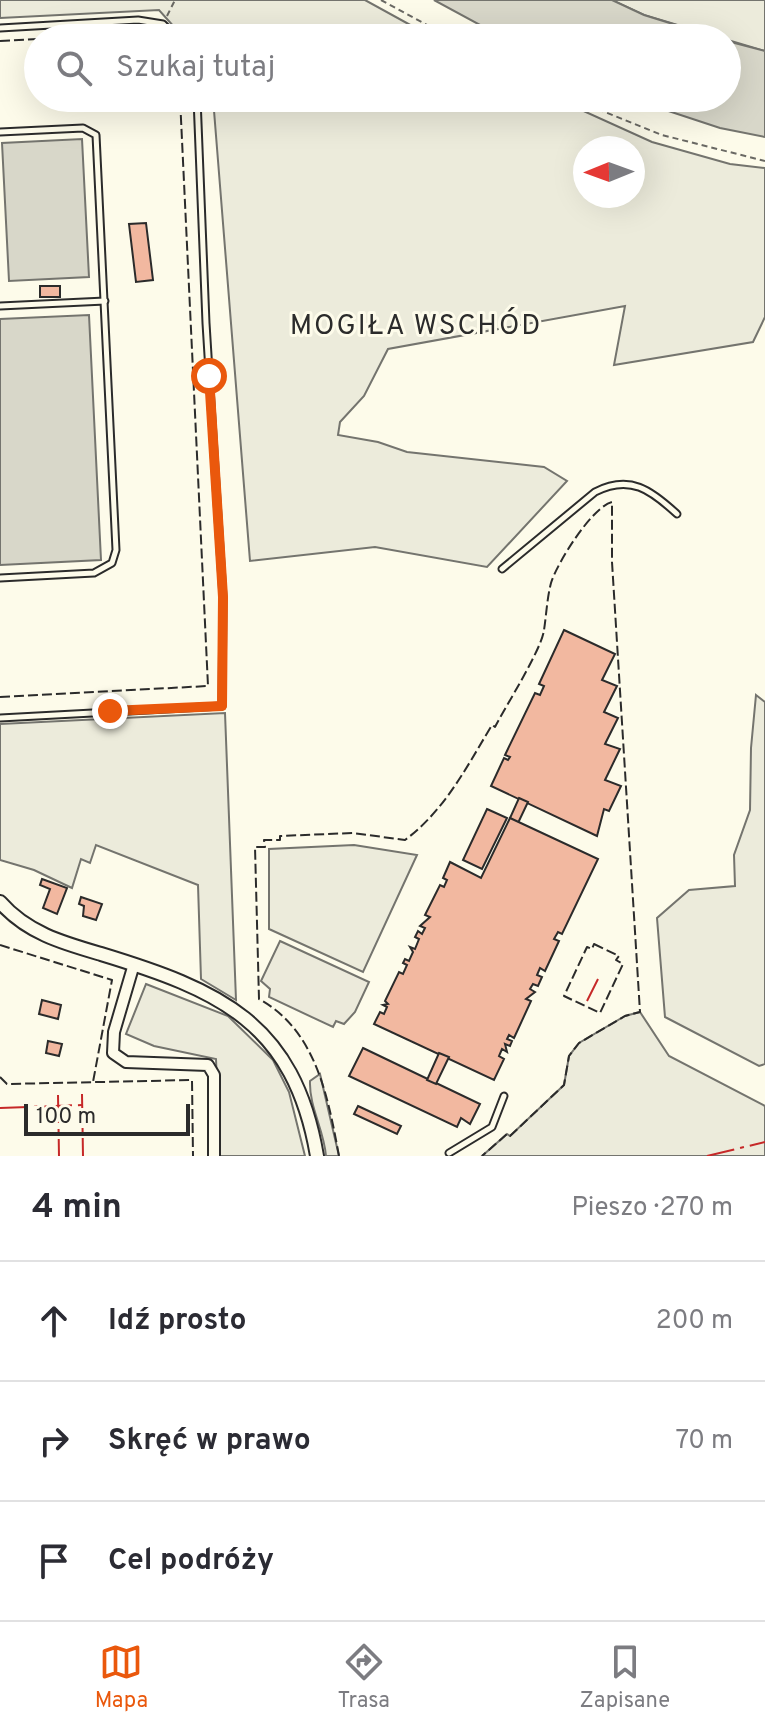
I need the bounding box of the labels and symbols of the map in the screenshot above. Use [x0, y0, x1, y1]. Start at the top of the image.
north arrow [573, 136, 645, 208]
district label: MOGIŁA WSCHÓD [290, 307, 542, 345]
route start [191, 358, 227, 394]
route end [92, 693, 128, 729]
scale bar [24, 1100, 190, 1136]

